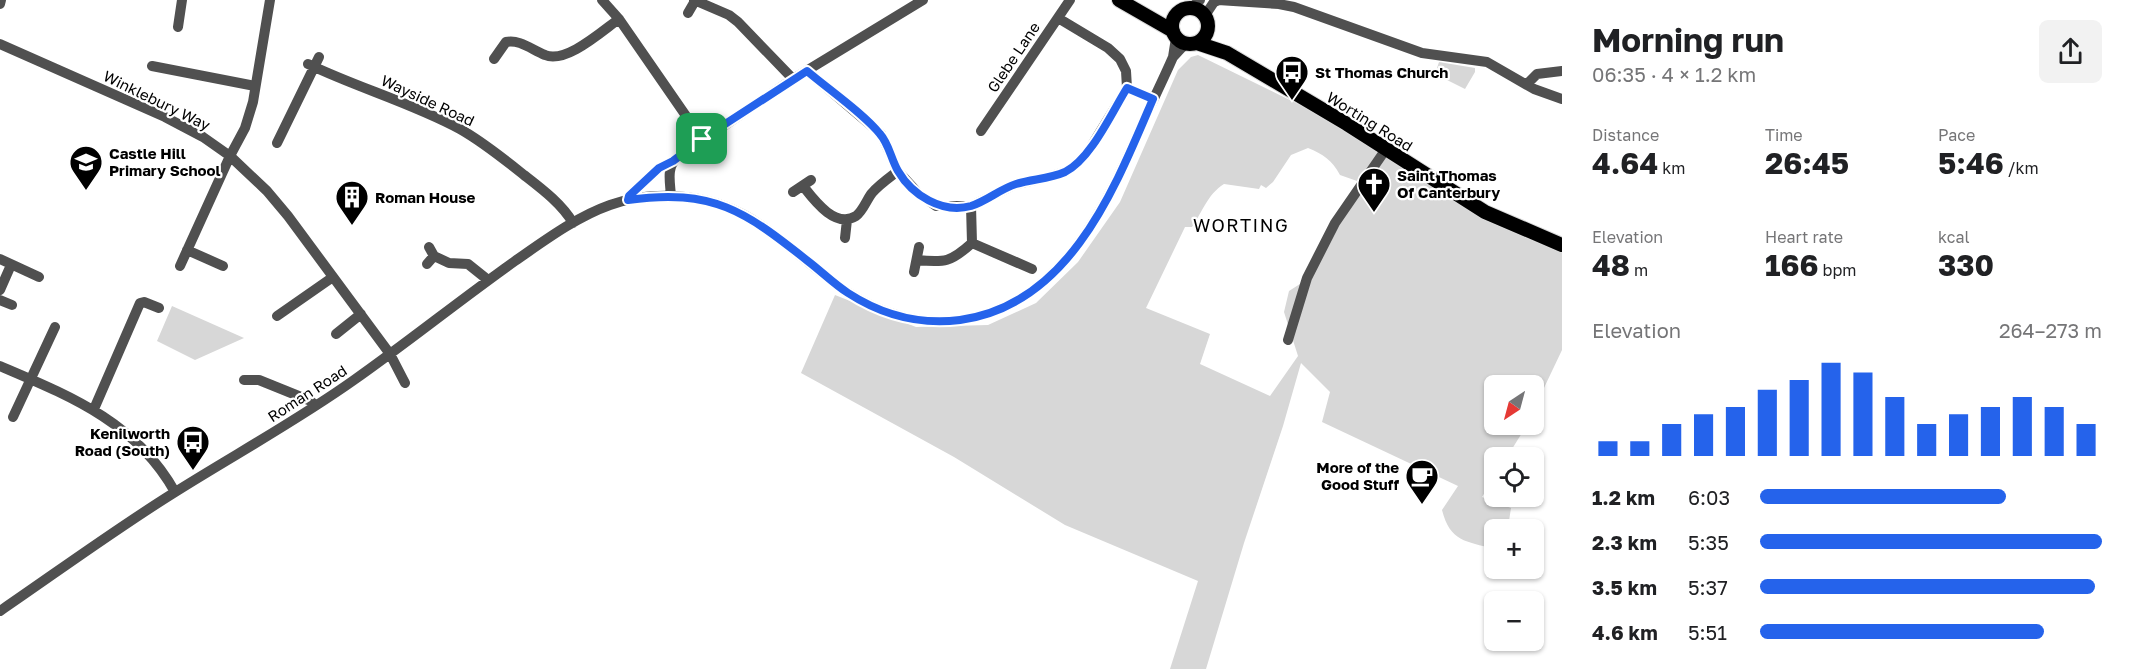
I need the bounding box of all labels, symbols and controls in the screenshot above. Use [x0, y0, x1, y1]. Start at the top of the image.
street label: Glebe Lane [983, 18, 1043, 95]
text: Morning run [1592, 20, 1784, 59]
button: share [2039, 20, 2102, 83]
bus stop icon: St Thomas Church [1274, 54, 1310, 101]
text: 06:35 · 4 × 1.2 km [1592, 62, 1756, 86]
place label: St Thomas Church [1315, 63, 1448, 81]
street label: Winklebury Way [101, 66, 214, 134]
street label: Wayside Road [379, 71, 477, 129]
street label: Worting Road [1324, 87, 1416, 155]
pin [676, 113, 727, 164]
icon: arrive [685, 122, 718, 155]
text: Distance [1592, 125, 1659, 145]
text: Time [1765, 125, 1803, 145]
text: Pace [1938, 125, 1975, 145]
school or university icon: Castle Hill Primary School [68, 144, 104, 191]
place label: Castle Hill Primary School [109, 144, 221, 179]
text: 4.64 [1592, 145, 1658, 181]
text: 26:45 [1765, 145, 1849, 181]
text: 5:46 [1938, 145, 2004, 181]
text: km [1658, 158, 1685, 178]
text: /km [2004, 158, 2039, 178]
church icon: Saint Thomas Of Canterbury [1356, 166, 1392, 213]
place label: Saint Thomas Of Canterbury [1397, 166, 1500, 201]
building icon: Roman House [334, 179, 370, 226]
place label: Roman House [375, 188, 476, 206]
district label: WORTING [1193, 214, 1289, 236]
text: Elevation [1592, 227, 1663, 247]
text: Heart rate [1765, 227, 1843, 247]
text: kcal [1938, 227, 1970, 247]
text: 48 [1592, 247, 1630, 283]
text: 166 [1765, 247, 1819, 283]
text: 330 [1938, 247, 1994, 283]
text: m [1630, 260, 1648, 280]
text: bpm [1819, 260, 1856, 280]
text: Elevation [1592, 318, 1681, 342]
text: 264–273 m [1999, 318, 2102, 342]
street label: Roman Road [264, 361, 350, 425]
north arrow [1484, 375, 1544, 435]
map controls [1484, 375, 1544, 651]
place label: Kenilworth Road (South) [75, 424, 170, 459]
bus stop icon: Kenilworth Road (South) [175, 424, 211, 471]
button: locate [1484, 447, 1544, 507]
place label: More of the Good Stuff [1316, 458, 1400, 493]
cafe icon: More of the Good Stuff [1404, 458, 1440, 505]
text: 1.2 km [1592, 485, 1655, 509]
text: 6:03 [1688, 485, 1730, 509]
button: + [1484, 519, 1544, 579]
text: 2.3 km [1592, 530, 1657, 554]
text: 5:35 [1688, 530, 1729, 554]
text: 3.5 km [1592, 575, 1657, 599]
text: 5:37 [1688, 575, 1728, 599]
button: − [1484, 591, 1544, 651]
text: 4.6 km [1592, 620, 1658, 644]
text: 5:51 [1688, 620, 1727, 644]

